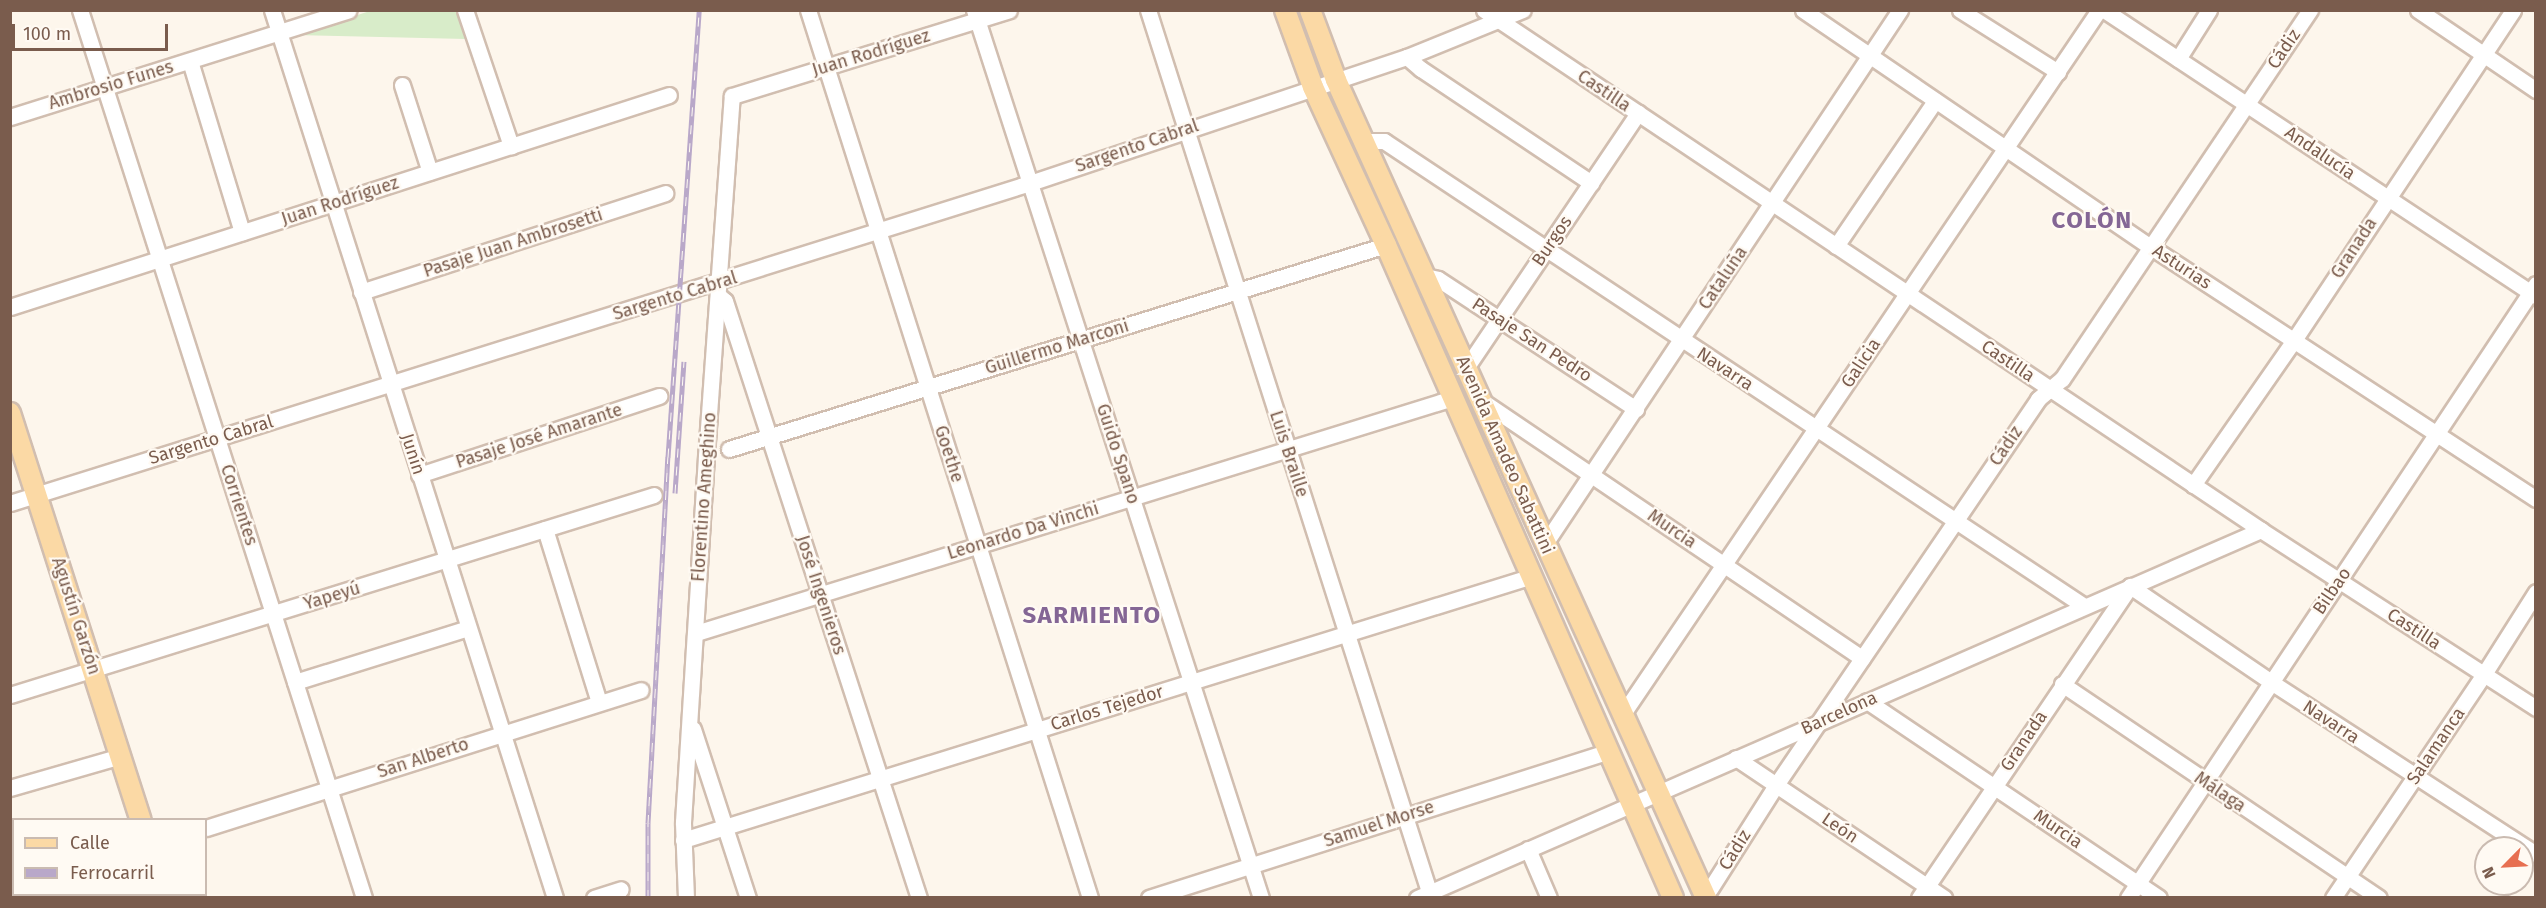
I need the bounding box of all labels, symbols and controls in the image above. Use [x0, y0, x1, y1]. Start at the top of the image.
scale bar [15, 12, 171, 50]
text: 100 m [23, 23, 71, 45]
street label: Juan Rodríguez [809, 25, 933, 81]
street label: Cádiz [2263, 25, 2305, 73]
street label: Ambrosio Funes [46, 56, 176, 114]
street label: Castilla [1573, 65, 1635, 117]
street label: Sargento Cabral [1073, 115, 1201, 177]
street label: Andalucía [2281, 122, 2359, 184]
street label: Juan Rodríguez [279, 172, 401, 230]
street label: Pasaje Juan Ambrosetti [421, 204, 605, 282]
district label: COLÓN [2051, 207, 2133, 235]
street label: Burgos [1527, 212, 1577, 270]
street label: Granada [2326, 213, 2382, 283]
street label: Asturias [2149, 240, 2215, 294]
street label: Cataluña [1694, 242, 1752, 314]
street label: Sargento Cabral [610, 267, 740, 325]
street label: Pasaje San Pedro [1468, 293, 1596, 387]
street label: Guillermo Marconi [982, 315, 1132, 379]
street label: Galicia [1837, 334, 1885, 392]
street label: Castilla [1977, 335, 2039, 387]
street label: Navarra [1693, 343, 1757, 395]
street label: Avenida Amadeo Sabattini [1451, 352, 1559, 558]
street label: Pasaje José Amarante [453, 399, 625, 473]
street label: Guido Spano [1092, 401, 1144, 507]
street label: Luis Braille [1265, 408, 1313, 500]
street label: Sargento Cabral [146, 411, 276, 469]
street label: Florentino Ameghino [687, 411, 721, 583]
street label: Cádiz [1985, 422, 2027, 470]
street label: Goethe [930, 423, 968, 485]
street label: Junín [396, 431, 430, 477]
street label: Corrientes [216, 462, 262, 548]
street label: Leonardo Da Vinchi [945, 498, 1101, 564]
street label: Murcia [1643, 505, 1701, 553]
street label: José Ingenieros [791, 532, 851, 658]
street label: Agustín Garzón [47, 555, 105, 677]
street label: Bilbao [2308, 563, 2356, 619]
street label: Yapeyú [301, 577, 363, 615]
district label: SARMIENTO [1022, 602, 1162, 630]
street label: Castilla [2383, 604, 2445, 654]
street label: Carlos Tejedor [1048, 681, 1166, 735]
street label: Barcelona [1798, 687, 1880, 739]
street label: Navarra [2299, 696, 2363, 748]
street label: Salamanca [2402, 703, 2470, 789]
street label: Granada [1996, 707, 2052, 775]
street label: San Alberto [375, 733, 471, 783]
street label: Málaga [2190, 767, 2250, 817]
street label: Samuel Morse [1321, 796, 1437, 852]
street label: Murcia [2029, 805, 2087, 853]
street label: León [1818, 808, 1862, 848]
legend [12, 818, 207, 896]
street label: Cádiz [1714, 826, 1756, 874]
text: Calle [70, 832, 110, 854]
north arrow [2474, 836, 2534, 896]
text: Ferrocarril [70, 862, 154, 884]
text: N [2478, 864, 2500, 881]

